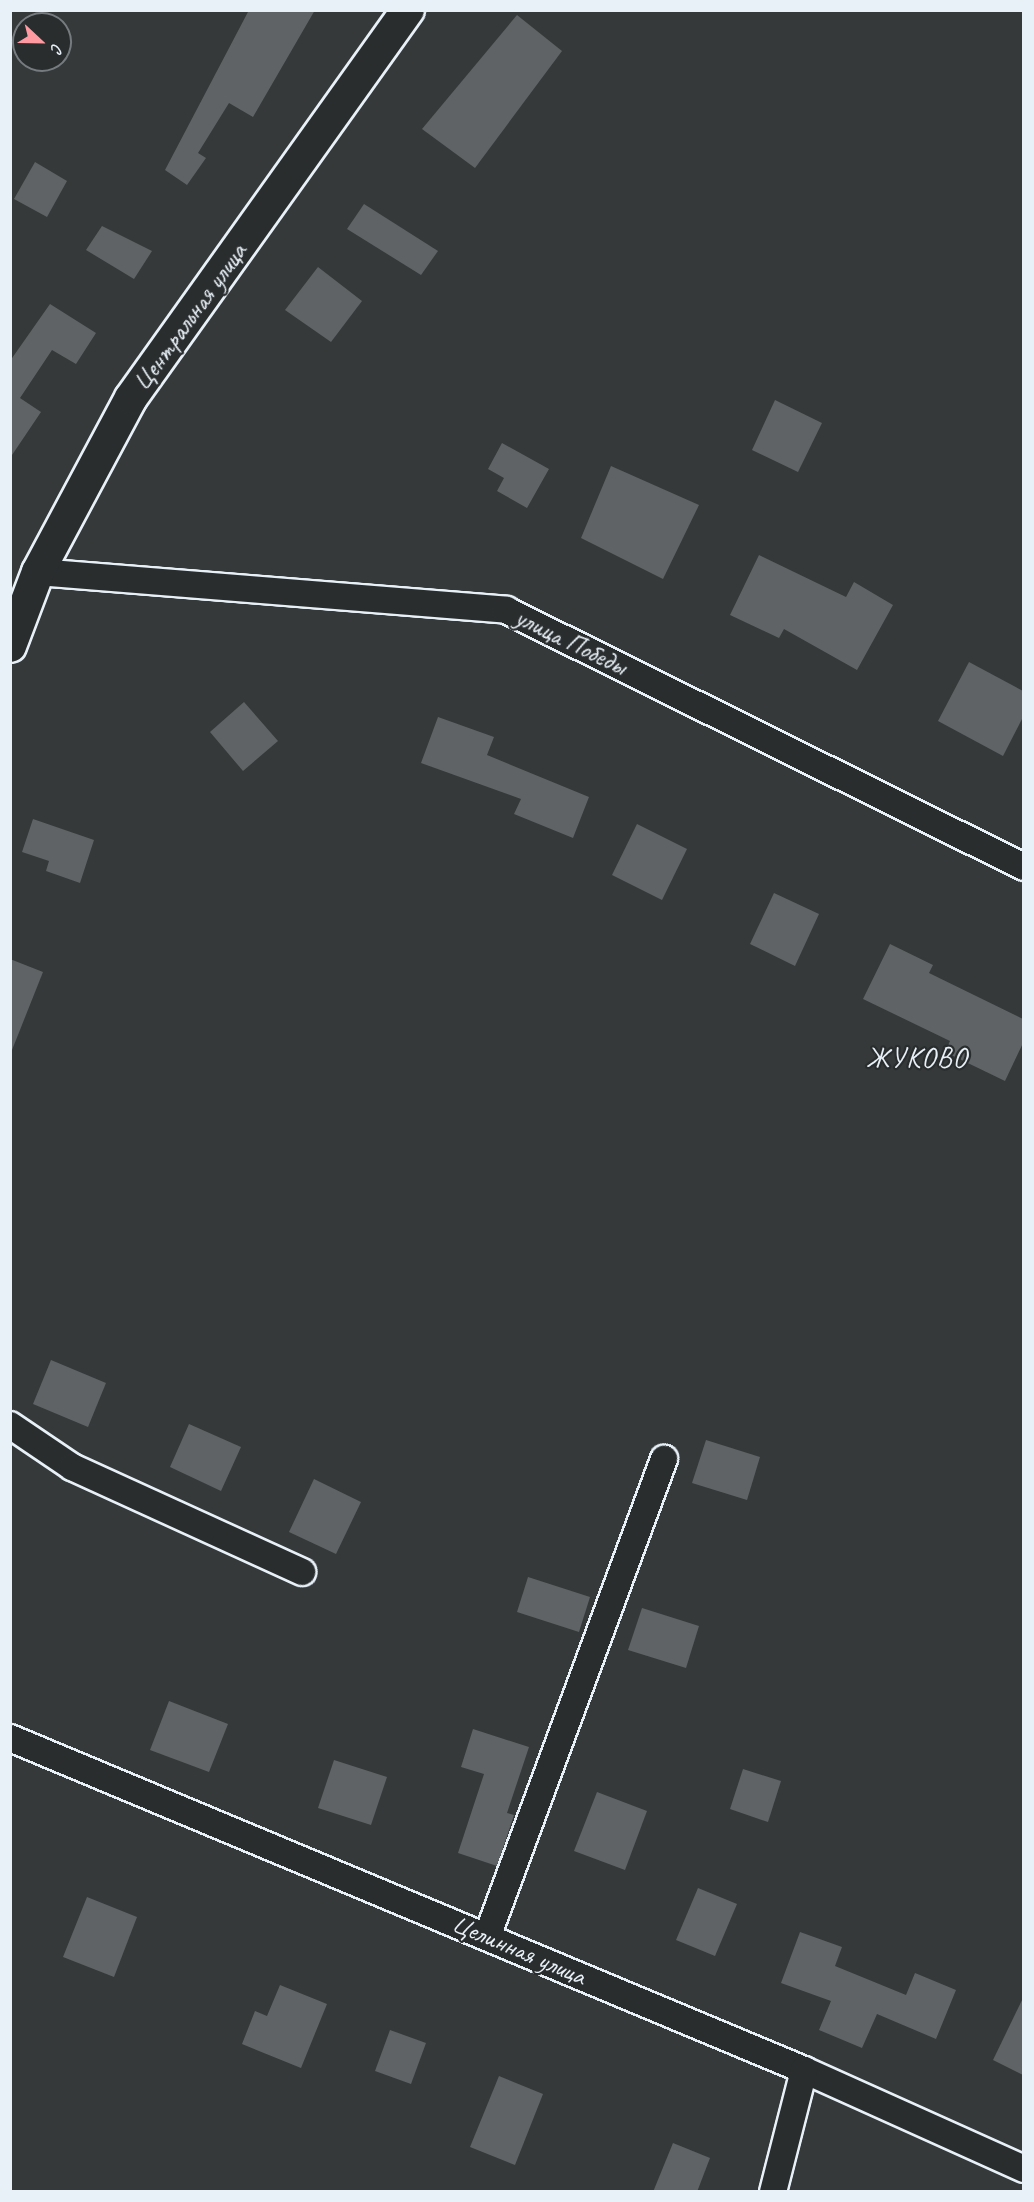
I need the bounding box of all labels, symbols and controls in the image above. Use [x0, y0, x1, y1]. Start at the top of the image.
north arrow [12, 12, 72, 72]
text: С [46, 41, 68, 55]
street label: Центральная улица [126, 237, 254, 397]
street label: улица Победы [510, 602, 632, 682]
district label: ЖУКОВО [866, 1041, 968, 1075]
street label: Целинная улица [447, 1908, 591, 1992]

